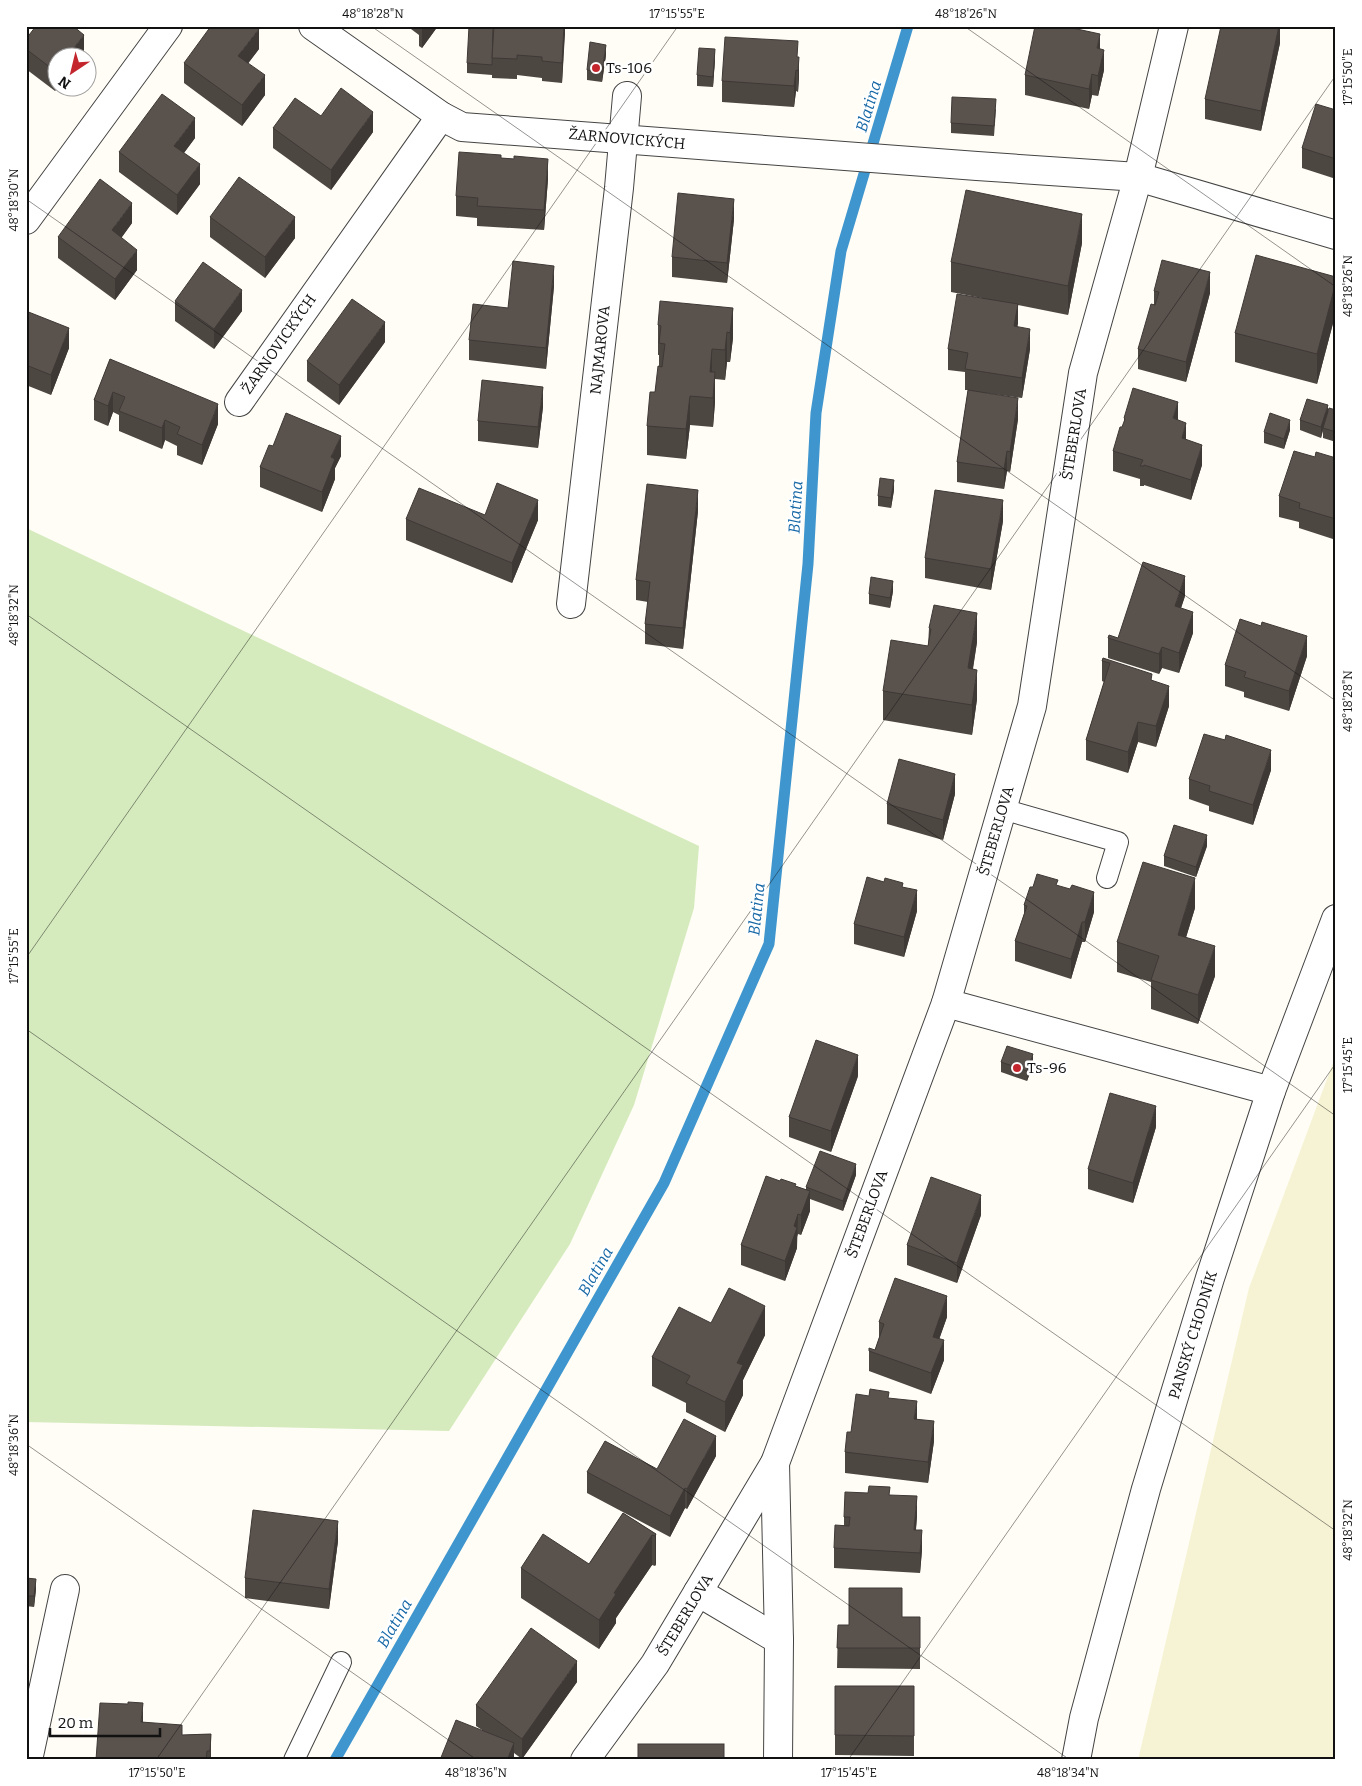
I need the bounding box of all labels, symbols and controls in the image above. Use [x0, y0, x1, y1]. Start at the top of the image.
text: 48°18'28"N [342, 7, 404, 21]
text: 17°15'55"E [649, 7, 705, 21]
text: 48°18'26"N [935, 7, 997, 21]
north arrow [48, 48, 98, 98]
text: 17°15'50"E [1341, 49, 1355, 105]
place label: Ts-106 [606, 59, 652, 77]
marker: Ts-106 [590, 62, 602, 74]
text: N [55, 72, 74, 92]
water label: Blatina [852, 78, 885, 134]
street label: ŽARNOVICKÝCH [568, 125, 686, 153]
text: 48°18'30"N [7, 168, 21, 231]
text: 48°18'26"N [1341, 255, 1355, 317]
street label: ŽARNOVICKÝCH [238, 291, 320, 397]
street label: NAJMAROVA [586, 304, 614, 395]
street label: ŠTEBERLOVA [1058, 387, 1090, 481]
water label: Blatina [785, 480, 806, 534]
text: 48°18'32"N [7, 584, 21, 646]
text: 48°18'28"N [1341, 670, 1355, 732]
street label: ŠTEBERLOVA [975, 784, 1018, 878]
water label: Blatina [744, 882, 769, 936]
text: 17°15'55"E [7, 928, 21, 984]
text: 17°15'45"E [1341, 1037, 1355, 1093]
place label: Ts-96 [1027, 1059, 1067, 1077]
marker: Ts-96 [1011, 1062, 1023, 1074]
street label: ŠTEBERLOVA [843, 1167, 891, 1261]
water label: Blatina [574, 1244, 617, 1299]
street label: PANSKÝ CHODNÍK [1165, 1268, 1221, 1401]
text: 48°18'36"N [7, 1413, 21, 1476]
text: 48°18'32"N [1341, 1499, 1355, 1561]
street label: ŠTEBERLOVA [653, 1570, 717, 1659]
water label: Blatina [373, 1596, 416, 1651]
scale bar [50, 1706, 160, 1738]
text: 20 m [58, 1714, 94, 1732]
text: 17°15'50"E [129, 1766, 185, 1780]
text: 48°18'36"N [445, 1766, 508, 1780]
text: 17°15'45"E [821, 1766, 877, 1780]
text: 48°18'34"N [1037, 1766, 1100, 1780]

